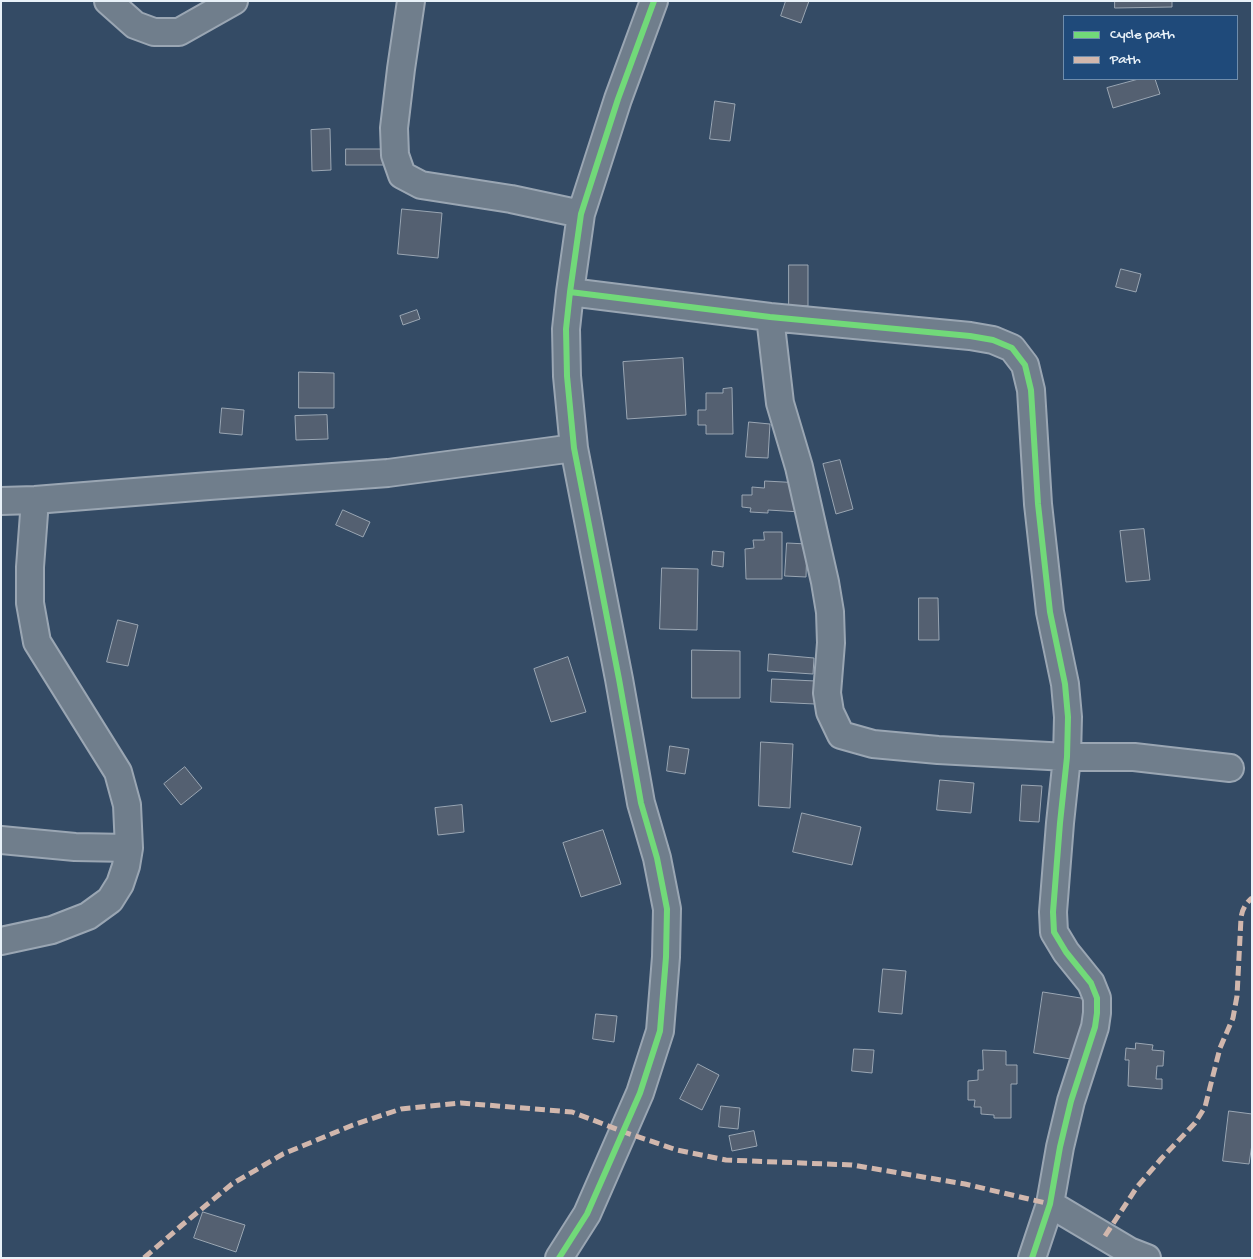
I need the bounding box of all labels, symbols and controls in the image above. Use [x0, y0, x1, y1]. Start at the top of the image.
legend [1063, 15, 1238, 80]
text: Cycle path [1110, 26, 1175, 44]
text: Path [1110, 51, 1141, 69]

